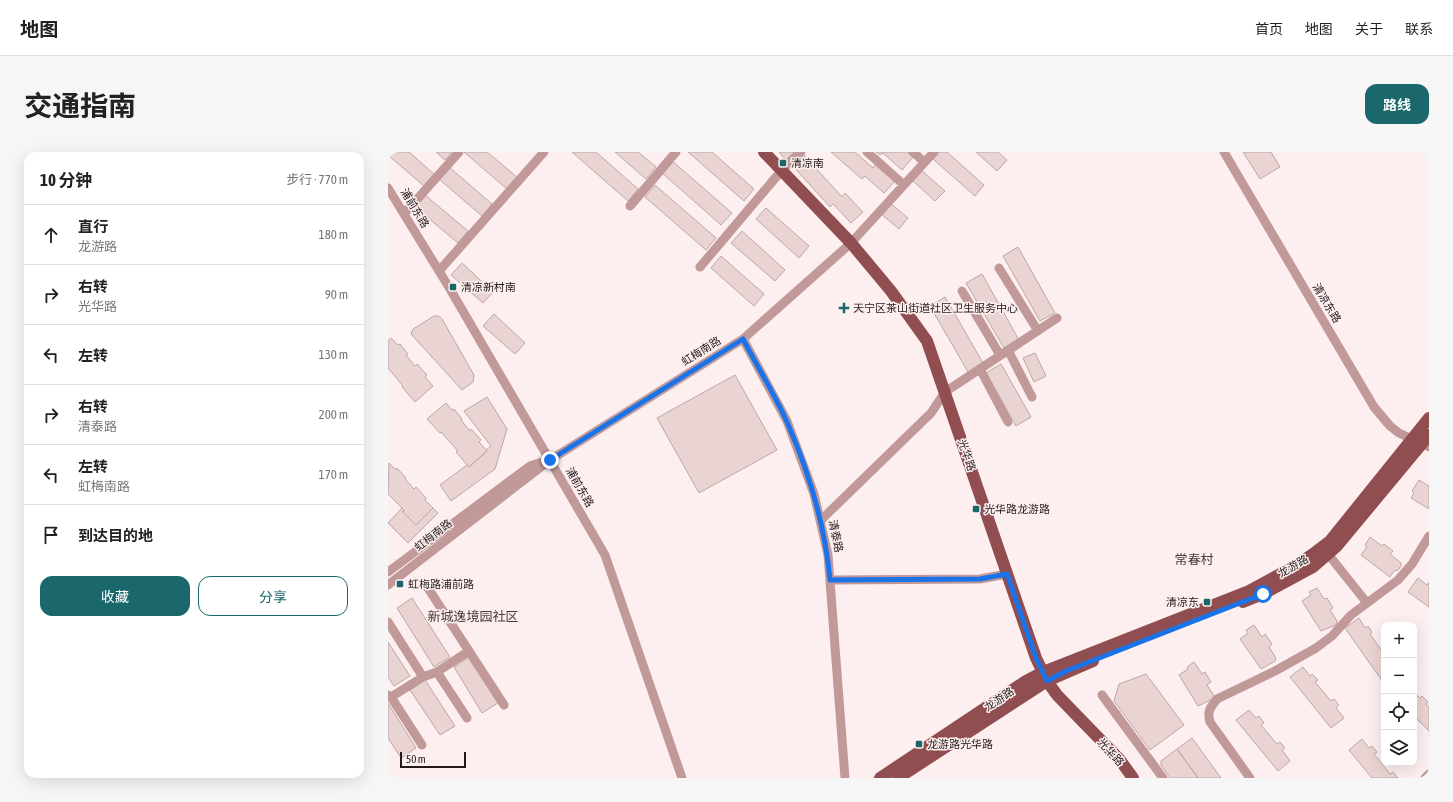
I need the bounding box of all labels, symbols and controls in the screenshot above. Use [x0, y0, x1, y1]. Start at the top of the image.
text: 地图 [20, 18, 58, 40]
text: 首页 [1255, 21, 1283, 37]
text: 地图 [1305, 21, 1333, 37]
text: 关于 [1355, 21, 1383, 37]
text: 联系 [1405, 21, 1433, 37]
button: 路线 [1365, 84, 1429, 124]
text: 交通指南 [24, 90, 136, 122]
place label: 清凉南 [791, 157, 824, 169]
marker: 清凉南 [778, 158, 788, 168]
text: 10 分钟 [40, 170, 92, 190]
text: 步行 · 770 m [286, 172, 348, 187]
street label: 浦前东路 [399, 186, 431, 230]
text: 直行 [78, 218, 108, 235]
icon: ahead [40, 224, 62, 246]
text: 180 m [319, 227, 348, 242]
text: 龙游路 [78, 239, 117, 254]
text: 右转 [78, 278, 108, 295]
place label: 清凉新村南 [461, 281, 516, 293]
street label: 清凉东路 [1311, 281, 1343, 325]
marker: 清凉新村南 [448, 282, 458, 292]
icon: right [40, 284, 62, 306]
text: 90 m [325, 287, 348, 302]
text: 光华路 [78, 299, 117, 314]
marker: 天宁区茶山街道社区卫生服务中心 [838, 302, 850, 314]
place label: 天宁区茶山街道社区卫生服务中心 [853, 302, 1018, 314]
street label: 虹梅南路 [679, 334, 723, 368]
icon: left [40, 344, 62, 366]
text: 左转 [78, 347, 108, 364]
text: 130 m [319, 347, 348, 362]
text: 右转 [78, 398, 108, 415]
icon: right [40, 404, 62, 426]
text: 200 m [319, 407, 348, 422]
text: 清泰路 [78, 419, 117, 434]
street label: 光华路 [956, 437, 978, 473]
route end [541, 451, 559, 469]
text: 左转 [78, 458, 108, 475]
icon: left [40, 464, 62, 486]
street label: 浦前东路 [564, 465, 596, 509]
text: 170 m [319, 467, 348, 482]
text: 虹梅南路 [78, 479, 130, 494]
place label: 光华路龙游路 [984, 503, 1050, 515]
marker: 光华路龙游路 [971, 504, 981, 514]
street label: 虹梅南路 [412, 517, 454, 553]
street label: 清泰路 [827, 519, 845, 553]
icon: arrive [40, 524, 62, 546]
text: 到达目的地 [78, 527, 153, 544]
district label: 常春村 [1174, 552, 1214, 567]
street label: 龙游路 [1276, 553, 1310, 579]
button: 收藏 [40, 576, 190, 616]
button: 分享 [198, 576, 348, 616]
place label: 虹梅路浦前路 [408, 578, 474, 590]
marker: 虹梅路浦前路 [395, 579, 405, 589]
route start [1254, 585, 1272, 603]
place label: 清凉东 [1166, 596, 1199, 608]
marker: 清凉东 [1202, 597, 1212, 607]
district label: 新城逸境园社区 [427, 609, 519, 624]
map controls [1381, 622, 1417, 766]
button: + [1381, 622, 1417, 658]
button: − [1381, 658, 1417, 694]
street label: 龙游路 [982, 685, 1016, 713]
button: locate [1381, 694, 1417, 730]
button: layers [1381, 730, 1417, 766]
street label: 光华路 [1096, 736, 1126, 768]
place label: 龙游路光华路 [927, 738, 993, 750]
marker: 龙游路光华路 [914, 739, 924, 749]
scale bar [400, 750, 466, 769]
text: 50 m [406, 753, 426, 765]

